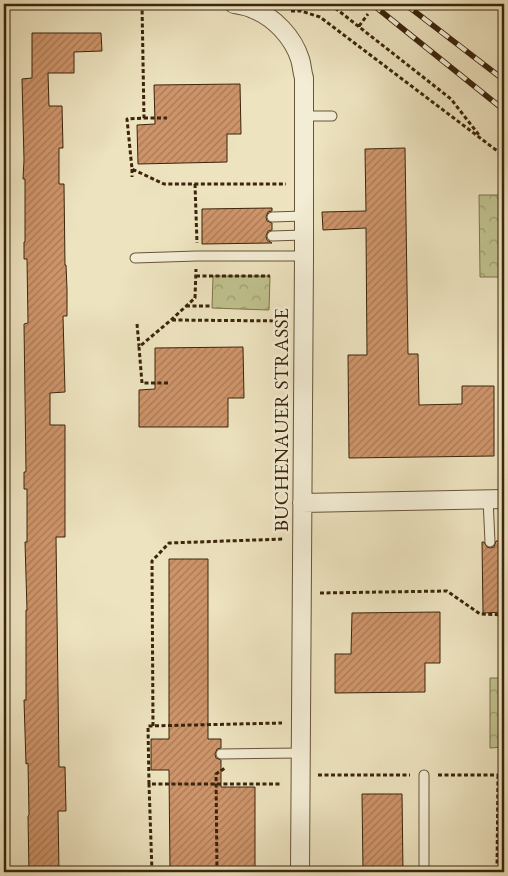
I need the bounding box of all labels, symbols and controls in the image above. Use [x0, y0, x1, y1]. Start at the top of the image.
street label: BUCHENAUER STRASSE [268, 308, 294, 532]

